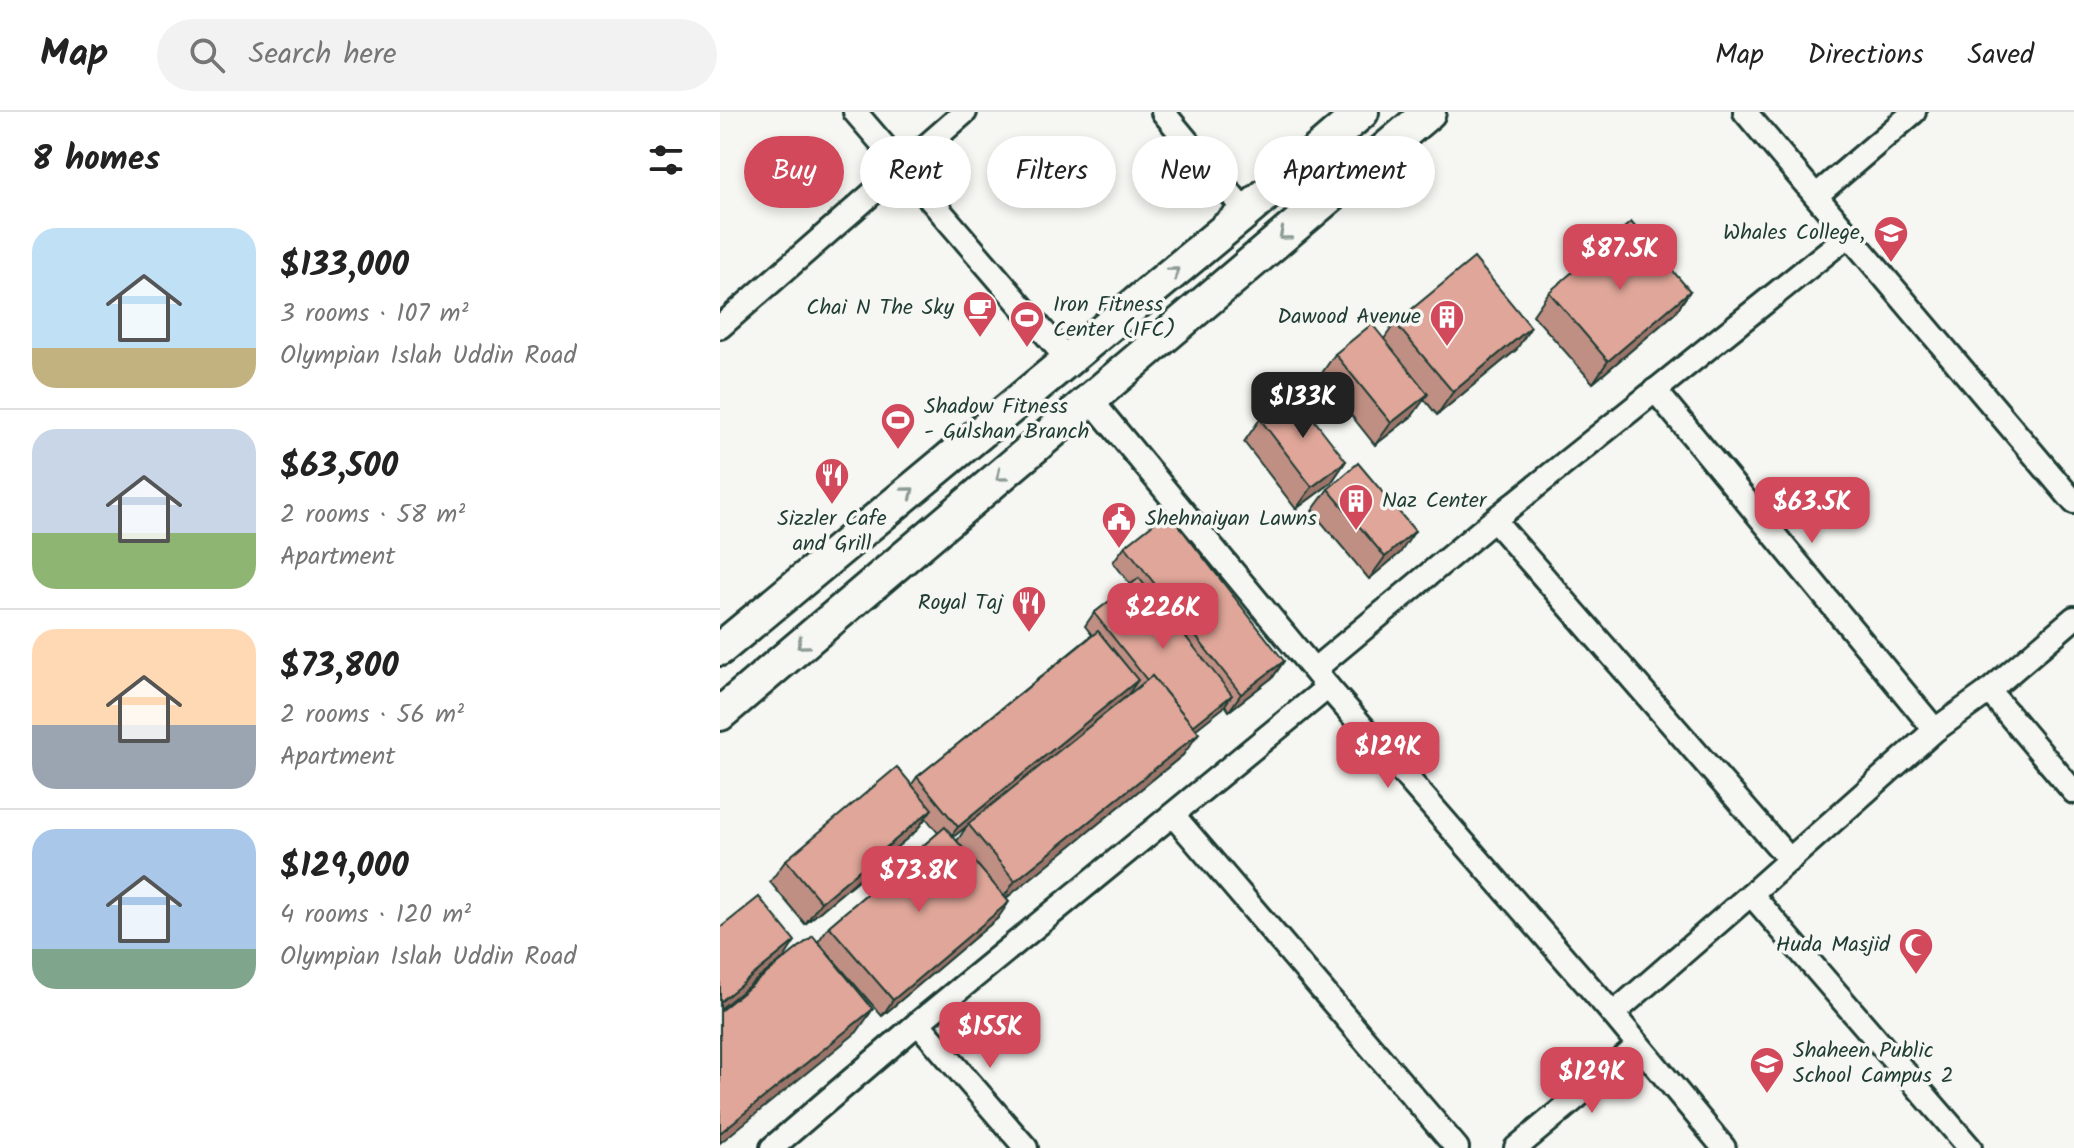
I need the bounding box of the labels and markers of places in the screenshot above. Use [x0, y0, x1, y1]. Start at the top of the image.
school or university icon: Whales College, [1872, 214, 1910, 264]
place label: Whales College, [1723, 216, 1865, 251]
pin: $87.5K [1555, 224, 1685, 292]
place label: Iron Fitness Center (IFC) [1053, 288, 1176, 348]
cafe icon: Chai N The Sky [961, 289, 999, 339]
place label: Chai N The Sky [806, 291, 955, 326]
building icon: Dawood Avenue [1428, 298, 1466, 348]
sports icon: Iron Fitness Center (IFC) [1008, 299, 1046, 349]
place label: Dawood Avenue [1277, 300, 1421, 335]
pin: $133K [1247, 372, 1359, 440]
place label: Shadow Fitness - Gulshan Branch [924, 390, 1089, 450]
sports icon: Shadow Fitness - Gulshan Branch [879, 401, 917, 451]
restaurant icon: Sizzler Cafe and Grill [813, 456, 851, 506]
pin: $63.5K [1747, 477, 1877, 545]
building icon: Naz Center [1337, 482, 1375, 532]
place label: Naz Center [1382, 484, 1488, 519]
public building icon: Shehnaiyan Lawns [1100, 500, 1138, 550]
place label: Sizzler Cafe and Grill [777, 502, 887, 562]
place label: Shehnaiyan Lawns [1145, 502, 1317, 537]
pin: $226K [1107, 583, 1219, 651]
restaurant icon: Royal Taj [1010, 584, 1048, 634]
place label: Royal Taj [918, 586, 1004, 621]
pin: $129K [1332, 722, 1444, 790]
pin: $73.8K [854, 846, 984, 914]
mosque icon: Huda Masjid [1897, 926, 1935, 976]
place label: Huda Masjid [1776, 928, 1891, 963]
pin: $155K [934, 1002, 1046, 1070]
place label: Shaheen Public School Campus 2 [1793, 1034, 1954, 1094]
school or university icon: Shaheen Public School Campus 2 [1748, 1045, 1786, 1095]
pin: $129K [1536, 1047, 1648, 1115]

